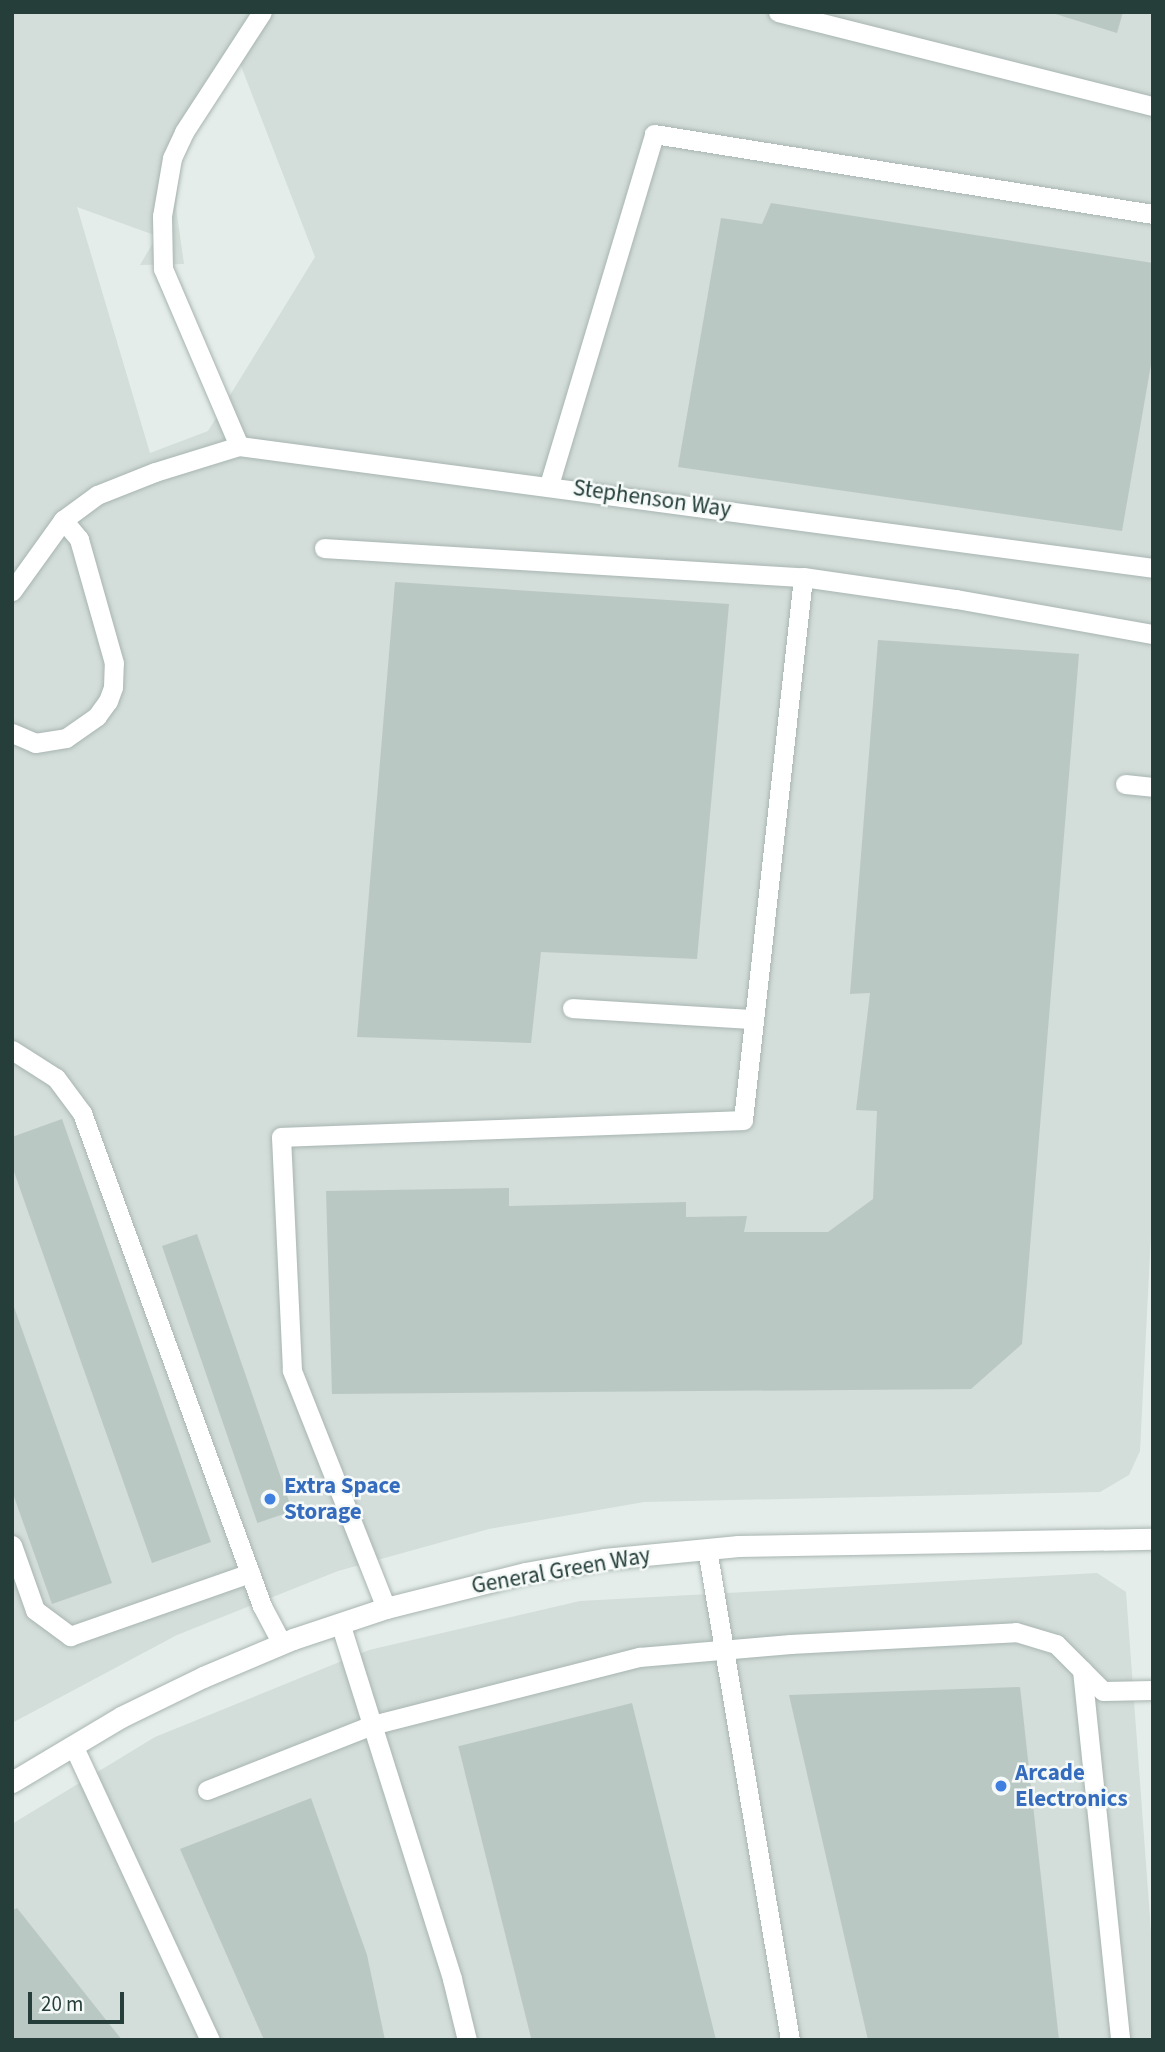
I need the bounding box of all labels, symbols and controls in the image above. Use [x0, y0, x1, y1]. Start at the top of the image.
street label: Stephenson Way [571, 474, 733, 524]
place label: Extra Space Storage [284, 1472, 401, 1526]
marker: Extra Space Storage [262, 1491, 278, 1507]
street label: General Green Way [469, 1542, 653, 1600]
place label: Arcade Electronics [1015, 1759, 1128, 1813]
marker: Arcade Electronics [993, 1778, 1009, 1794]
scale bar [32, 1979, 128, 2023]
text: 20 m [41, 1989, 83, 2019]

